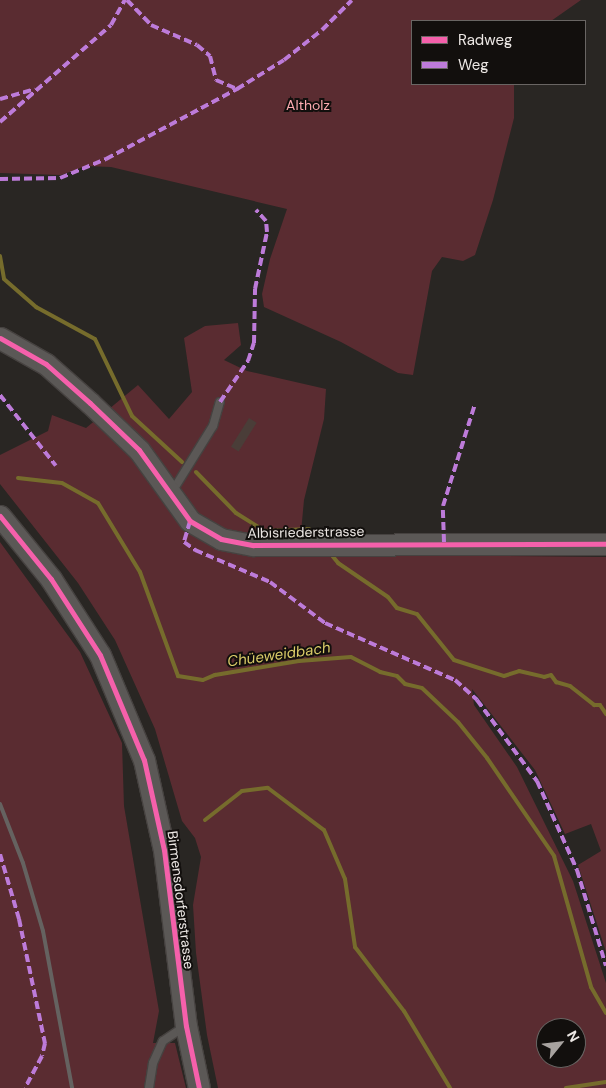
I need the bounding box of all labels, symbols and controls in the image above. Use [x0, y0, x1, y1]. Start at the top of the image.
legend [411, 20, 586, 85]
text: Radweg [458, 30, 512, 50]
text: Weg [458, 55, 489, 75]
park label: Altholz [286, 97, 330, 113]
street label: Albisriederstrasse [247, 523, 365, 541]
water label: Chüeweidbach [226, 639, 332, 671]
street label: Birmensdorferstrasse [164, 830, 198, 970]
north arrow [536, 1018, 586, 1068]
text: N [563, 1027, 584, 1045]

